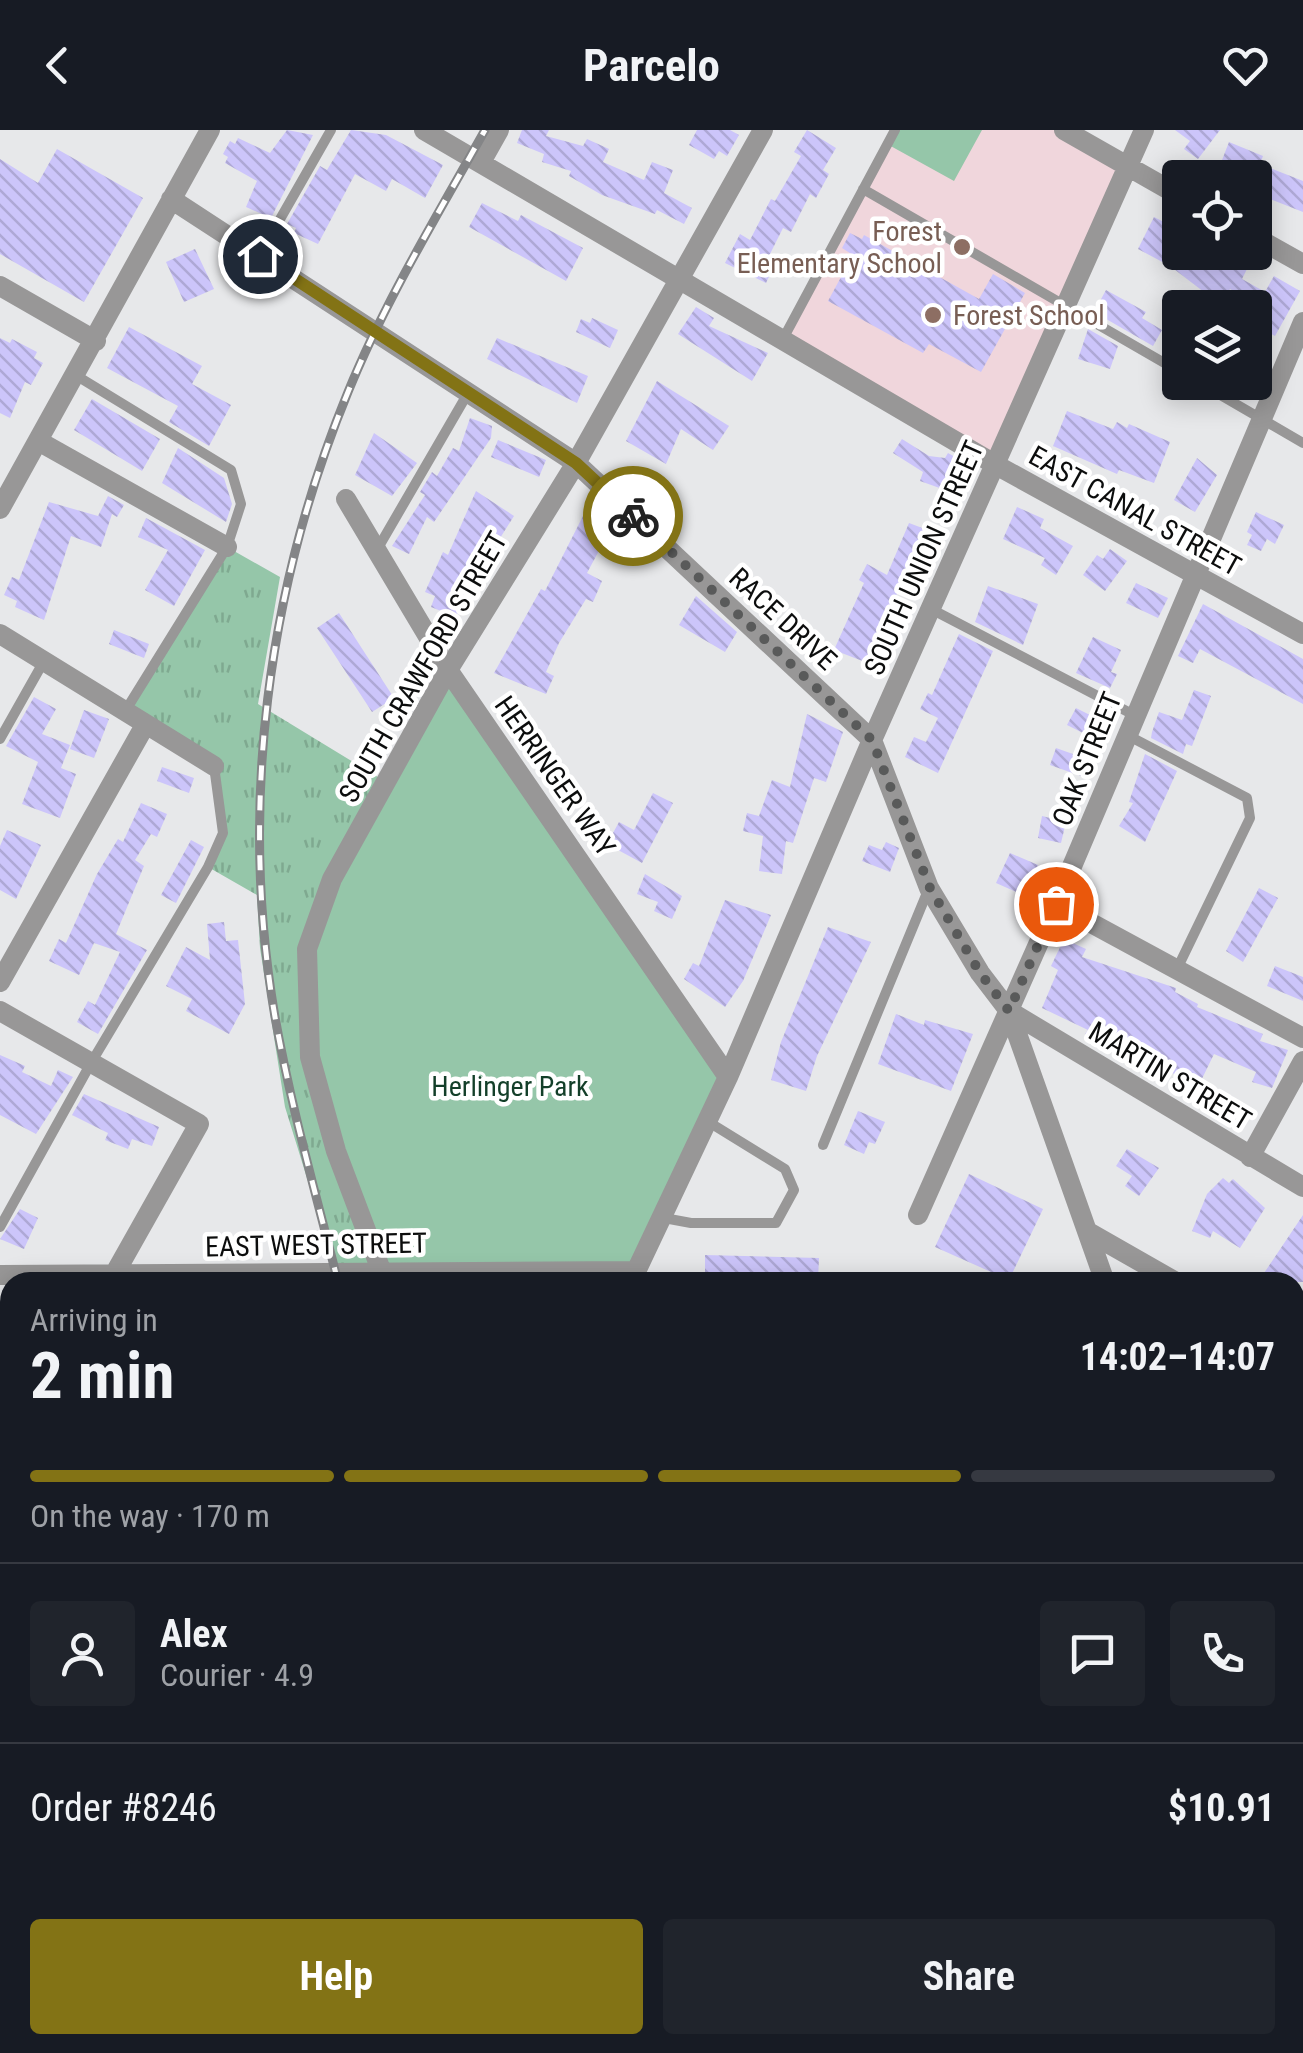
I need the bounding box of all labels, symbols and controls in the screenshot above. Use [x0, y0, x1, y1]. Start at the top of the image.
icon: back [30, 38, 85, 93]
icon: heart [1218, 38, 1273, 93]
text: Parcelo [583, 39, 720, 92]
map controls [1162, 160, 1272, 400]
button: locate [1162, 160, 1272, 270]
pin [218, 214, 303, 299]
place label: Forest Elementary School [737, 215, 942, 280]
icon: home [233, 229, 288, 284]
marker: Forest Elementary School [951, 236, 973, 258]
button: layers [1162, 290, 1272, 400]
place label: Forest School [953, 299, 1105, 332]
marker: Forest School [922, 304, 944, 326]
street label: SOUTH UNION STREET [858, 436, 990, 680]
street label: EAST CANAL STREET [1023, 439, 1247, 583]
courier [583, 466, 683, 566]
icon: bike [606, 489, 661, 544]
street label: SOUTH CRAWFORD STREET [332, 526, 514, 808]
street label: RACE DRIVE [723, 561, 843, 677]
street label: OAK STREET [1045, 687, 1129, 831]
street label: HERRINGER WAY [488, 690, 622, 862]
pin [1014, 862, 1099, 947]
icon: bag [1029, 877, 1084, 932]
street label: MARTIN STREET [1083, 1015, 1257, 1137]
park label: Herlinger Park [431, 1070, 589, 1103]
street label: EAST WEST STREET [205, 1227, 427, 1263]
text: Arriving in [30, 1301, 158, 1339]
text: 14:02–14:07 [1080, 1335, 1275, 1379]
text: 2 min [30, 1338, 174, 1414]
text: On the way · 170 m [30, 1497, 270, 1535]
button: person [30, 1601, 135, 1706]
button: chat [1040, 1601, 1145, 1706]
button: phone [1170, 1601, 1275, 1706]
text: Alex [160, 1612, 228, 1656]
text: Courier · 4.9 [160, 1656, 314, 1694]
text: Order #8246 [30, 1786, 217, 1830]
text: $10.91 [1168, 1786, 1275, 1830]
button: Help [30, 1919, 643, 2034]
button: Share [663, 1919, 1275, 2034]

